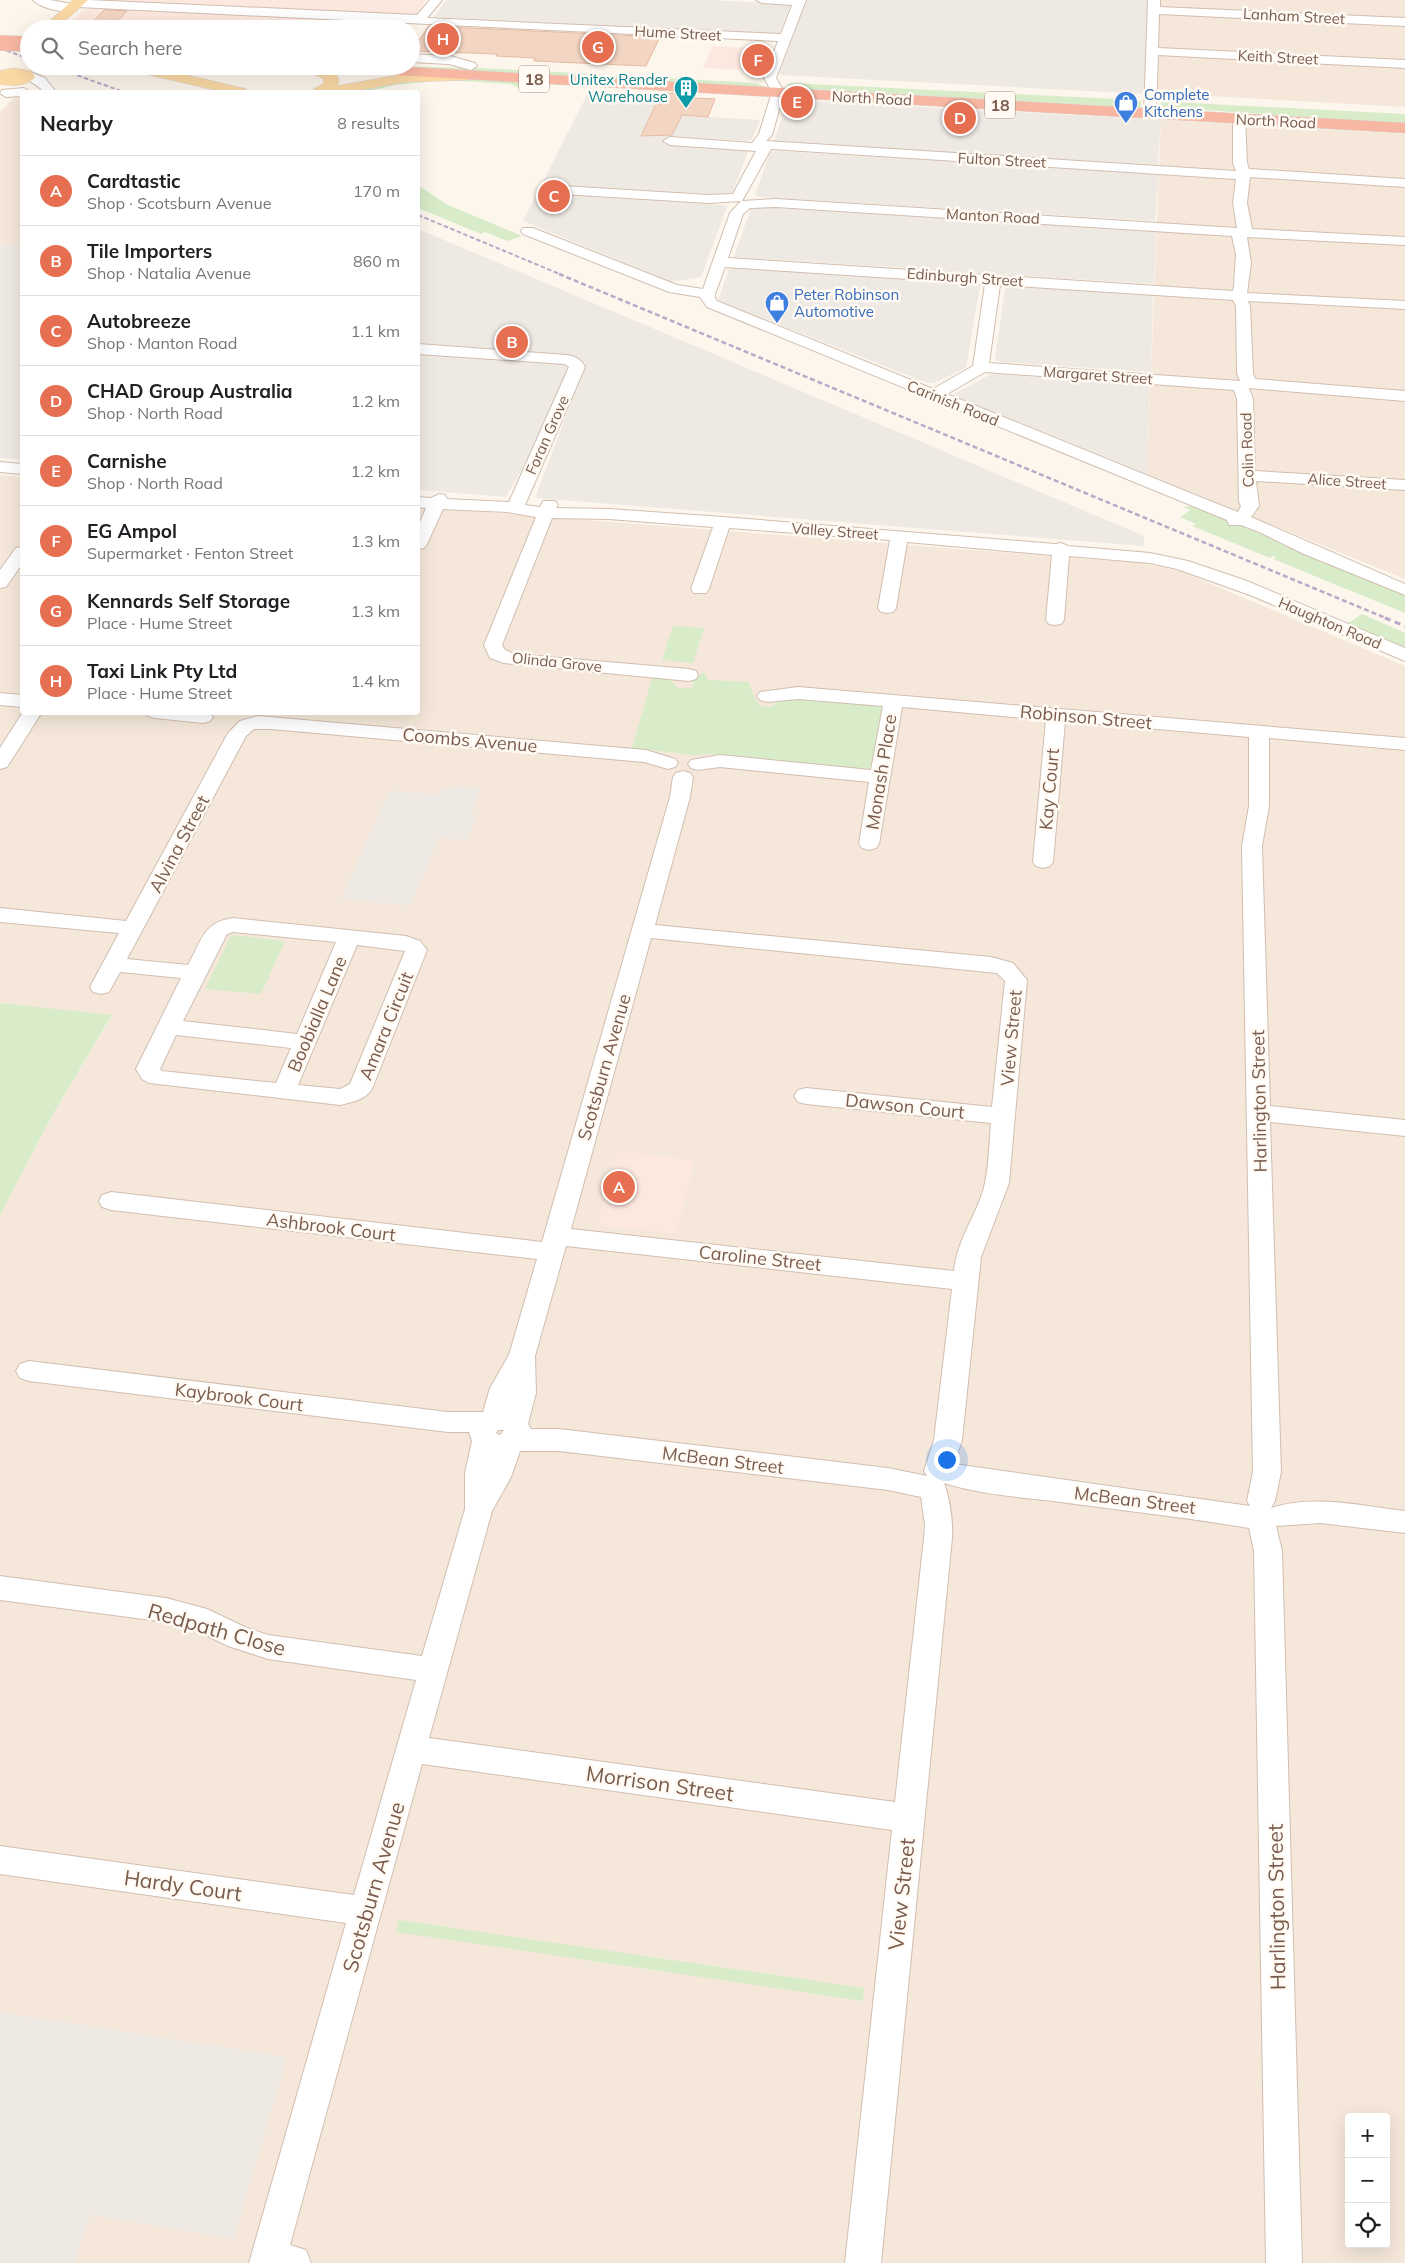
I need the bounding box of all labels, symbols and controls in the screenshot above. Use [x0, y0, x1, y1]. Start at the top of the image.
street label: Lanham Street [1242, 4, 1346, 28]
search box [20, 20, 420, 75]
pin: H [427, 20, 459, 58]
street label: Hume Street [634, 21, 722, 45]
pin: G [582, 28, 614, 66]
icon: search [38, 34, 66, 62]
text: Search here [78, 36, 182, 60]
pin: F [742, 41, 774, 79]
street label: Keith Street [1237, 45, 1319, 69]
road number: 18 [519, 66, 549, 92]
place label: Unitex Render Warehouse [570, 70, 669, 106]
building icon: Unitex Render Warehouse [673, 75, 699, 109]
pin: E [781, 83, 813, 121]
place label: Complete Kitchens [1144, 85, 1210, 121]
street label: North Road [831, 86, 913, 110]
shop icon: Complete Kitchens [1113, 90, 1139, 124]
road number: 18 [985, 92, 1015, 118]
pin: D [944, 99, 976, 137]
street label: North Road [1235, 109, 1317, 133]
text: Nearby [40, 110, 113, 136]
text: 8 results [337, 113, 400, 133]
street label: Fulton Street [957, 148, 1047, 172]
text: Cardtastic [87, 169, 181, 193]
pin: C [538, 177, 570, 215]
text: A [50, 181, 62, 201]
text: 170 m [353, 181, 400, 201]
text: Shop · Scotsburn Avenue [87, 193, 271, 213]
street label: Manton Road [946, 204, 1040, 228]
text: Tile Importers [87, 239, 212, 263]
text: B [50, 251, 62, 271]
text: 860 m [353, 251, 400, 271]
text: Shop · Natalia Avenue [87, 263, 251, 283]
street label: Edinburgh Street [906, 263, 1024, 291]
place label: Peter Robinson Automotive [794, 285, 899, 321]
shop icon: Peter Robinson Automotive [764, 290, 790, 324]
text: Autobreeze [87, 309, 191, 333]
text: C [51, 321, 61, 341]
text: 1.1 km [351, 321, 400, 341]
pin: B [496, 323, 528, 361]
text: Shop · Manton Road [87, 333, 237, 353]
street label: Margaret Street [1043, 362, 1153, 388]
street label: Carinish Road [904, 376, 1002, 430]
text: CHAD Group Australia [87, 379, 293, 403]
text: D [50, 391, 62, 411]
text: 1.2 km [351, 391, 400, 411]
street label: Foran Grove [521, 393, 573, 477]
text: Shop · North Road [87, 403, 223, 423]
street label: Colin Road [1236, 412, 1258, 488]
text: Carnishe [87, 449, 167, 473]
text: E [51, 461, 61, 481]
text: 1.2 km [351, 461, 400, 481]
street label: Alice Street [1307, 469, 1387, 493]
text: Shop · North Road [87, 473, 223, 493]
street label: Valley Street [791, 518, 879, 544]
text: EG Ampol [87, 519, 177, 543]
text: F [51, 531, 61, 551]
text: 1.3 km [351, 531, 400, 551]
text: Supermarket · Fenton Street [87, 543, 293, 563]
text: Kennards Self Storage [87, 589, 290, 613]
street label: Haughton Road [1276, 593, 1384, 653]
text: G [50, 601, 62, 621]
text: 1.3 km [351, 601, 400, 621]
text: Place · Hume Street [87, 613, 232, 633]
street label: Olinda Grove [511, 648, 603, 676]
text: Taxi Link Pty Ltd [87, 659, 237, 683]
text: H [50, 671, 62, 691]
text: 1.4 km [351, 671, 400, 691]
text: Place · Hume Street [87, 683, 232, 703]
street label: Robinson Street [1019, 700, 1153, 734]
street label: Monash Place [861, 713, 901, 831]
street label: Coombs Avenue [402, 723, 538, 757]
street label: Kay Court [1034, 747, 1064, 831]
street label: Alvina Street [144, 791, 214, 897]
street label: Boobialla Lane [282, 953, 352, 1075]
street label: Amara Circuit [354, 969, 418, 1083]
street label: View Street [995, 989, 1027, 1087]
street label: Scotsburn Avenue [572, 991, 636, 1143]
street label: Harlington Street [1246, 1030, 1272, 1172]
street label: Dawson Court [844, 1088, 966, 1124]
pin: A [603, 1168, 635, 1206]
street label: Ashbrook Court [265, 1208, 397, 1246]
street label: Caroline Street [698, 1240, 822, 1276]
street label: Kaybrook Court [174, 1378, 304, 1416]
street label: McBean Street [661, 1441, 785, 1479]
your location [934, 1447, 960, 1473]
street label: McBean Street [1073, 1481, 1197, 1519]
street label: Redpath Close [145, 1597, 289, 1661]
street label: Morrison Street [585, 1760, 735, 1806]
street label: Scotsburn Avenue [336, 1799, 410, 1975]
street label: Harlington Street [1262, 1824, 1290, 1990]
street label: View Street [882, 1837, 920, 1951]
street label: Hardy Court [122, 1864, 244, 1906]
map controls [1345, 2113, 1390, 2248]
button: + [1345, 2113, 1390, 2158]
button: − [1345, 2158, 1390, 2203]
button: locate [1345, 2203, 1390, 2248]

